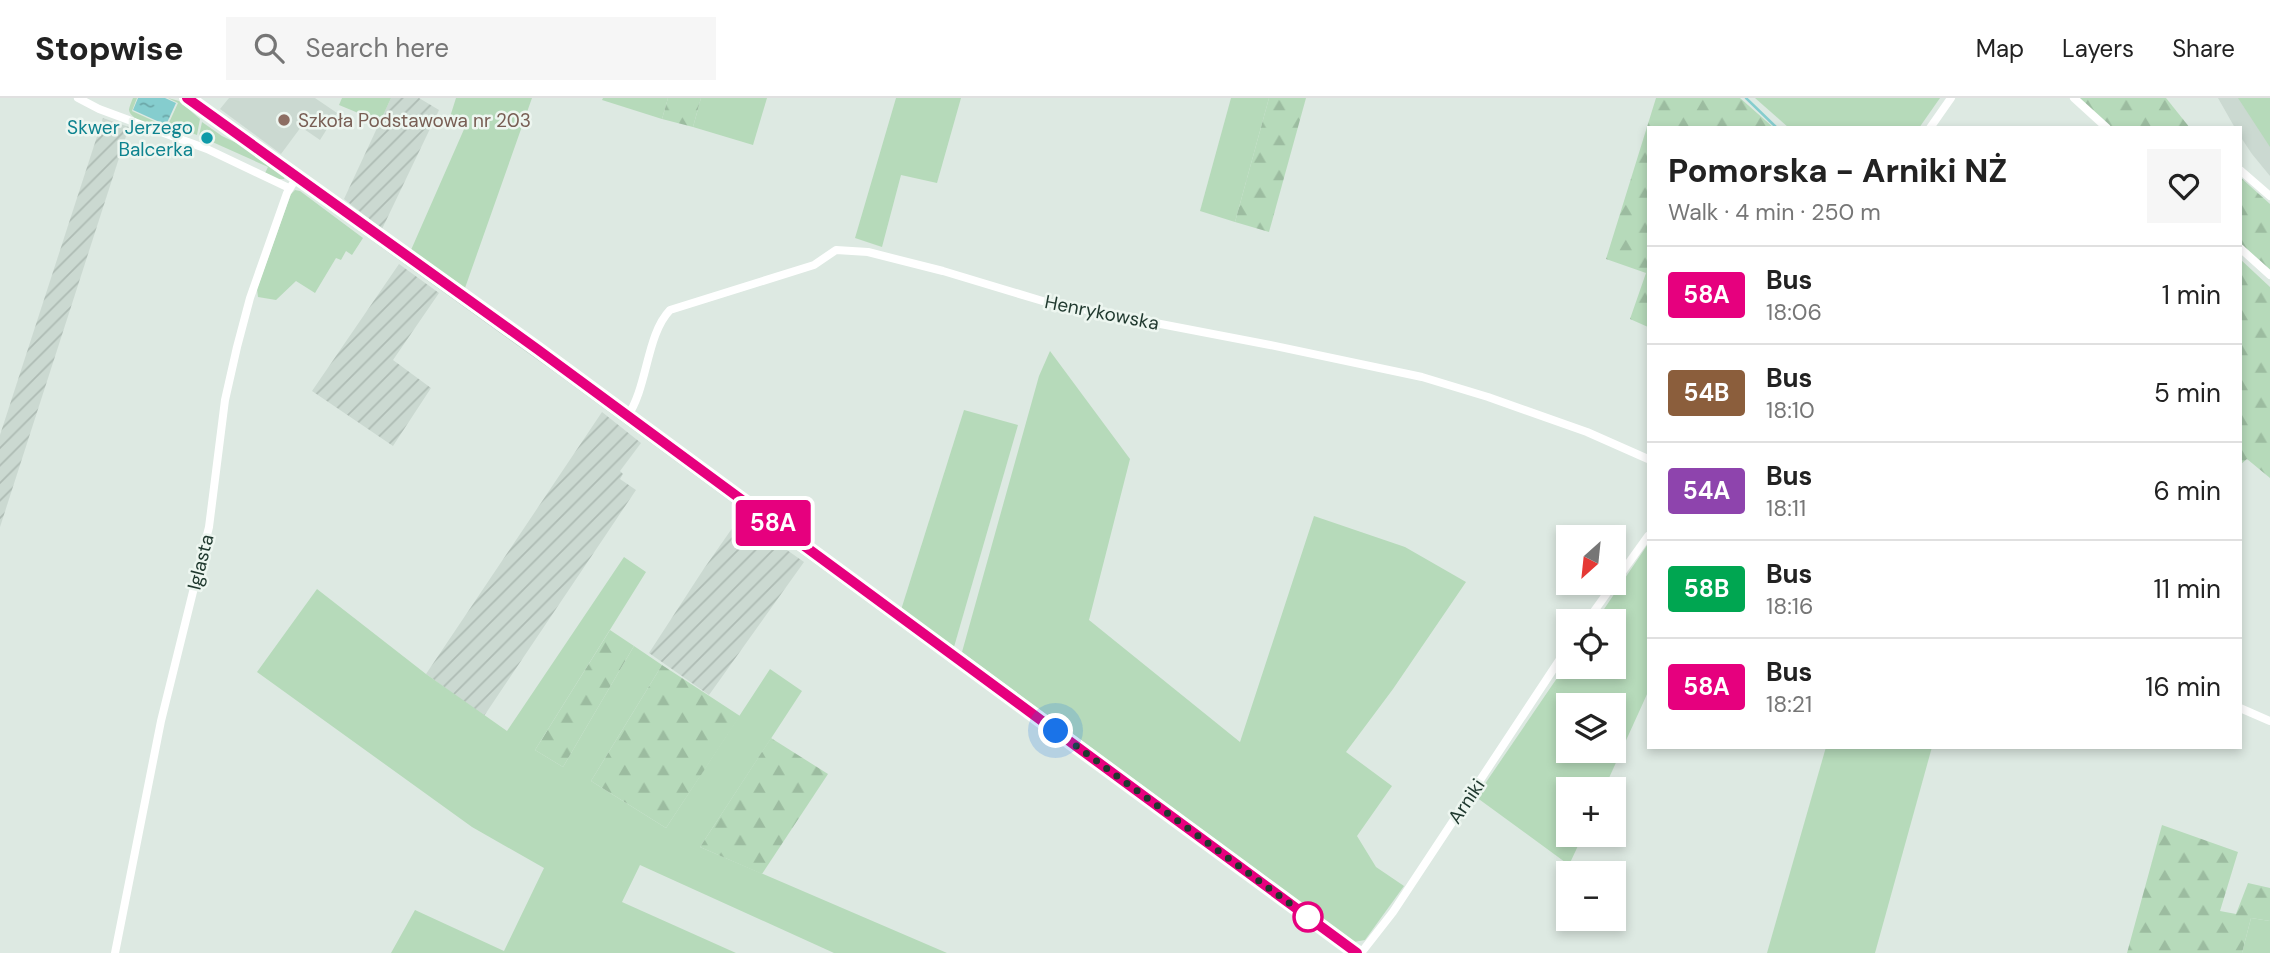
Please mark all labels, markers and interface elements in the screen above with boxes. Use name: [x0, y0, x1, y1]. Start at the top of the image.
search box: [226, 17, 716, 80]
text: Stopwise: [35, 27, 184, 70]
icon: search: [250, 29, 288, 67]
text: Search here: [306, 31, 449, 65]
text: Map: [1976, 33, 2024, 64]
text: Layers: [2062, 33, 2134, 64]
text: Share: [2172, 33, 2235, 64]
place label: Szkoła Podstawowa nr 203: [298, 108, 531, 133]
marker: Szkoła Podstawowa nr 203: [276, 112, 292, 128]
place label: Skwer Jerzego Balcerka: [67, 115, 193, 162]
marker: Skwer Jerzego Balcerka: [199, 130, 215, 146]
text: Pomorska - Arniki NŻ: [1668, 149, 2007, 192]
button: heart: [2147, 149, 2221, 223]
text: Walk · 4 min · 250 m: [1668, 197, 1881, 227]
text: Bus: [1766, 263, 1812, 297]
text: 1 min: [2162, 278, 2221, 312]
text: 58A: [1683, 279, 1730, 310]
street label: Henrykowska: [1043, 289, 1161, 336]
text: 18:06: [1766, 297, 1822, 327]
text: Bus: [1766, 361, 1812, 395]
text: 5 min: [2154, 376, 2221, 410]
text: 54B: [1684, 377, 1729, 408]
text: 18:10: [1766, 395, 1815, 425]
text: Bus: [1766, 459, 1812, 493]
text: 6 min: [2153, 474, 2221, 508]
text: 54A: [1683, 475, 1730, 506]
text: 18:11: [1766, 493, 1806, 523]
line badge: 58A: [733, 500, 813, 546]
text: 58A: [750, 507, 796, 538]
north arrow: [1556, 525, 1626, 595]
map controls: [1556, 525, 1626, 931]
street label: Iglasta: [182, 532, 219, 593]
text: Bus: [1766, 557, 1812, 591]
text: 11 min: [2154, 572, 2221, 606]
text: 58B: [1684, 573, 1729, 604]
text: 18:16: [1766, 591, 1813, 621]
button: locate: [1556, 609, 1626, 679]
text: Bus: [1766, 655, 1812, 689]
text: 16 min: [2145, 670, 2221, 704]
text: 58A: [1683, 671, 1730, 702]
text: 18:21: [1766, 689, 1812, 719]
button: layers: [1556, 693, 1626, 763]
your location: [1038, 713, 1073, 748]
street label: Arniki: [1442, 774, 1491, 829]
button: +: [1556, 777, 1626, 847]
button: −: [1556, 861, 1626, 931]
unlabelled marker: [1293, 902, 1323, 932]

